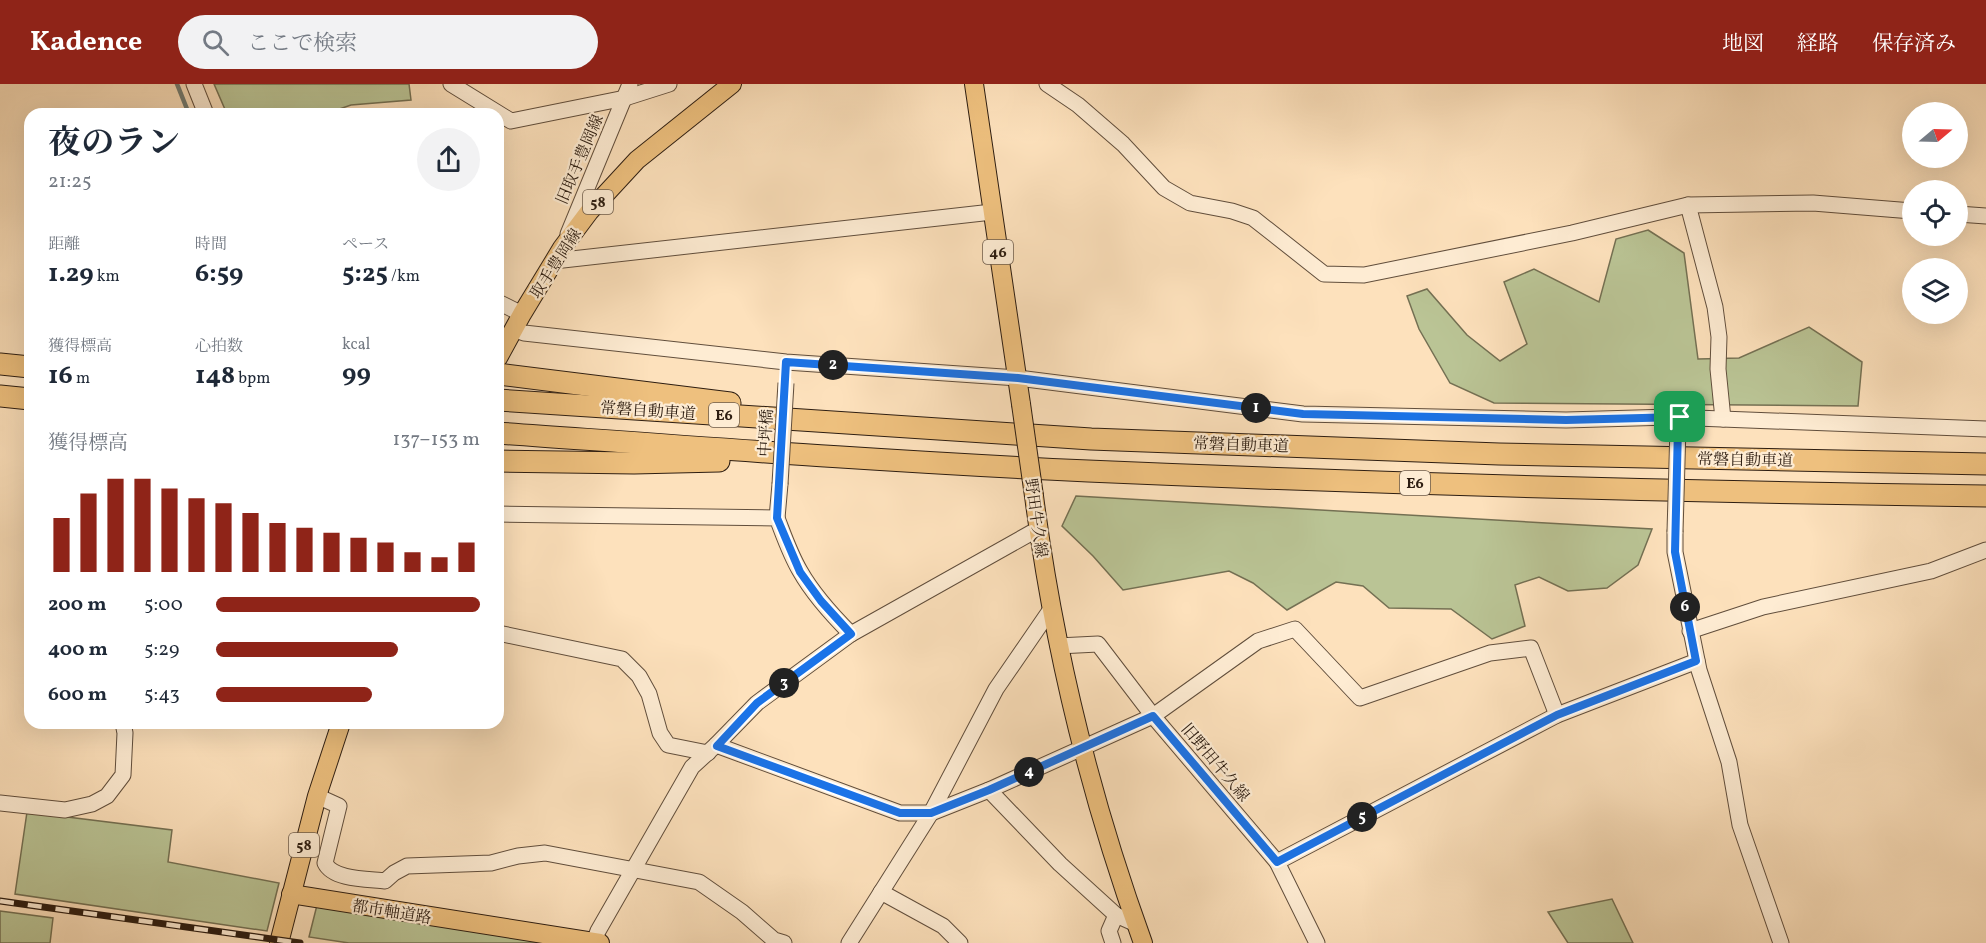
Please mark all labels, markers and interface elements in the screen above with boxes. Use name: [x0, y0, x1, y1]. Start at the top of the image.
search box: [178, 15, 598, 69]
text: Kadence: [30, 23, 142, 62]
icon: search: [199, 26, 232, 59]
text: ここで検索: [247, 29, 357, 60]
text: 地図: [1722, 30, 1764, 59]
text: 経路: [1797, 30, 1839, 59]
text: 保存済み: [1872, 30, 1956, 59]
north arrow: [1902, 102, 1968, 168]
map controls: [1902, 102, 1968, 324]
street label: 旧取手豊岡線: [552, 111, 610, 208]
text: 夜のラン: [48, 122, 180, 168]
button: share: [417, 128, 480, 191]
text: 21:25: [48, 168, 92, 196]
button: locate: [1902, 180, 1968, 246]
road number: 58: [583, 190, 613, 214]
street label: 取手豊岡線: [526, 225, 588, 304]
text: 距離: [48, 234, 80, 256]
text: 時間: [195, 234, 227, 256]
text: ペース: [342, 234, 389, 256]
road number: 46: [983, 240, 1013, 264]
text: 1.29: [48, 256, 94, 292]
text: 6:59: [195, 256, 243, 292]
text: 5:25: [342, 256, 388, 292]
button: layers: [1902, 258, 1968, 324]
text: km: [94, 266, 120, 288]
text: /km: [388, 266, 420, 288]
text: kcal: [342, 334, 370, 356]
text: 獲得標高: [48, 336, 112, 358]
text: 心拍数: [195, 336, 243, 358]
pin: 2: [818, 350, 848, 380]
text: 2: [829, 354, 837, 376]
text: 99: [342, 356, 371, 392]
text: 16: [48, 358, 73, 394]
text: 148: [195, 358, 235, 394]
text: m: [73, 368, 90, 390]
text: bpm: [235, 368, 270, 390]
pin: [1654, 391, 1705, 442]
pin: 1: [1241, 393, 1271, 423]
text: 1: [1253, 397, 1259, 419]
street label: 常磐自動車道: [599, 398, 697, 426]
icon: arrive: [1663, 400, 1696, 433]
road number: E6: [709, 403, 739, 427]
street label: 中坪橋: [755, 409, 779, 458]
text: 137–153 m: [392, 426, 480, 454]
text: 獲得標高: [48, 430, 128, 458]
street label: 常磐自動車道: [1193, 433, 1289, 459]
street label: 常磐自動車道: [1697, 449, 1793, 473]
road number: E6: [1400, 471, 1430, 495]
street label: 野田牛久線: [1019, 477, 1051, 559]
text: 200 m: [48, 591, 106, 619]
text: 5:00: [144, 591, 183, 619]
pin: 6: [1670, 592, 1700, 622]
text: 6: [1681, 596, 1689, 618]
text: 400 m: [48, 636, 108, 664]
text: 5:29: [144, 636, 179, 664]
pin: 3: [769, 668, 799, 698]
text: 3: [780, 672, 788, 694]
text: 600 m: [48, 681, 107, 709]
text: 5:43: [144, 681, 180, 709]
street label: 旧野田牛久線: [1175, 719, 1254, 807]
pin: 4: [1014, 757, 1044, 787]
text: 4: [1024, 761, 1034, 783]
pin: 5: [1347, 802, 1377, 832]
text: 5: [1358, 806, 1366, 828]
road number: 58: [289, 833, 319, 857]
street label: 都市軸道路: [350, 896, 433, 930]

